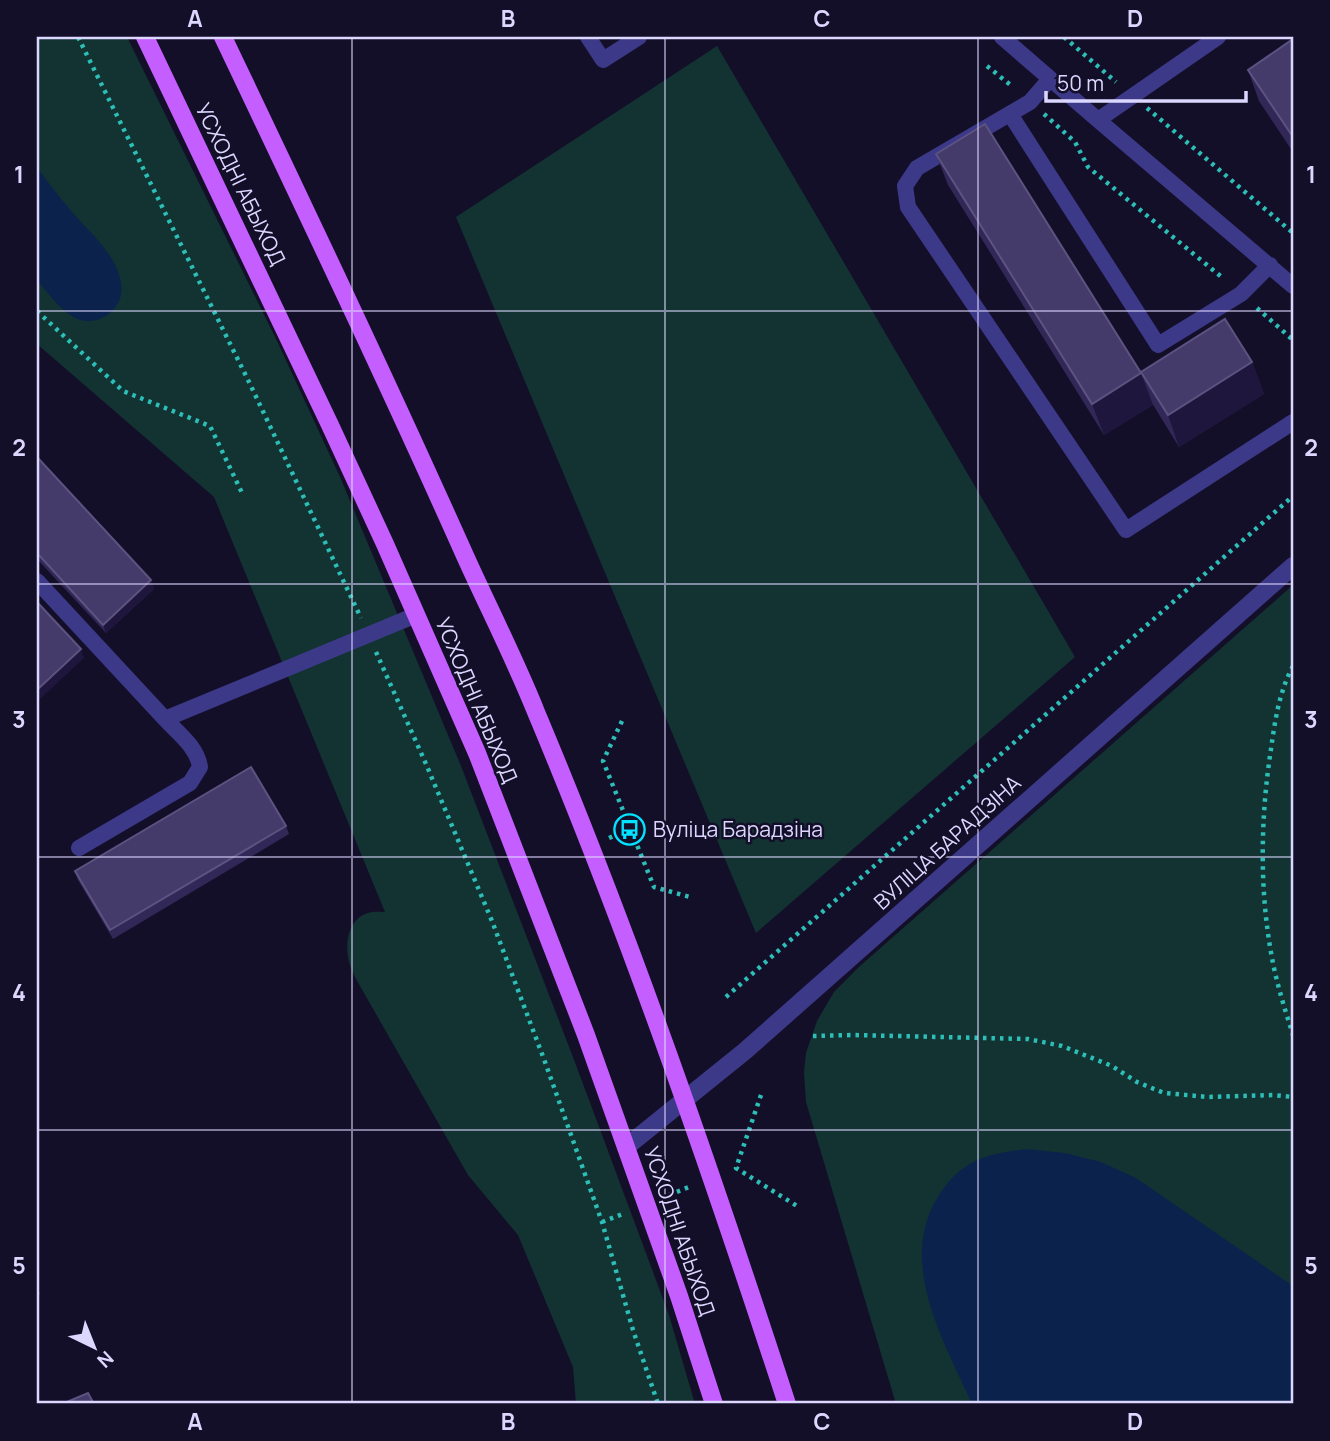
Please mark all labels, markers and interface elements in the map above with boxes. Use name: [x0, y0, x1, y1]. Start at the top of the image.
text: A: [187, 2, 203, 34]
text: B: [501, 2, 515, 34]
text: C: [814, 2, 831, 34]
text: D: [1127, 2, 1143, 34]
scale bar: [1046, 60, 1246, 104]
text: 50 m: [1057, 69, 1104, 97]
street label: УСХОДНІ АБЫХОД: [190, 98, 292, 270]
text: 1: [14, 158, 24, 190]
text: 1: [1306, 158, 1316, 190]
text: 2: [12, 431, 26, 463]
text: 2: [1304, 431, 1318, 463]
street label: УСХОДНІ АБЫХОД: [429, 613, 525, 787]
text: 3: [12, 703, 26, 735]
text: 3: [1304, 703, 1318, 735]
street label: ВУЛІЦА БАРАДЗІНА: [868, 769, 1026, 915]
bus stop icon: Вуліца Барадзіна: [613, 812, 647, 846]
place label: Вуліца Барадзіна: [653, 815, 823, 843]
text: 4: [12, 976, 26, 1008]
text: 4: [1304, 976, 1318, 1008]
street label: УСХОДНІ АБЫХОД: [638, 1143, 722, 1319]
text: 5: [12, 1249, 26, 1281]
text: 5: [1304, 1249, 1318, 1281]
north arrow: [60, 1312, 130, 1382]
text: N: [92, 1345, 119, 1374]
text: A: [187, 1405, 203, 1437]
text: B: [501, 1405, 515, 1437]
text: C: [814, 1405, 831, 1437]
text: D: [1127, 1405, 1143, 1437]

